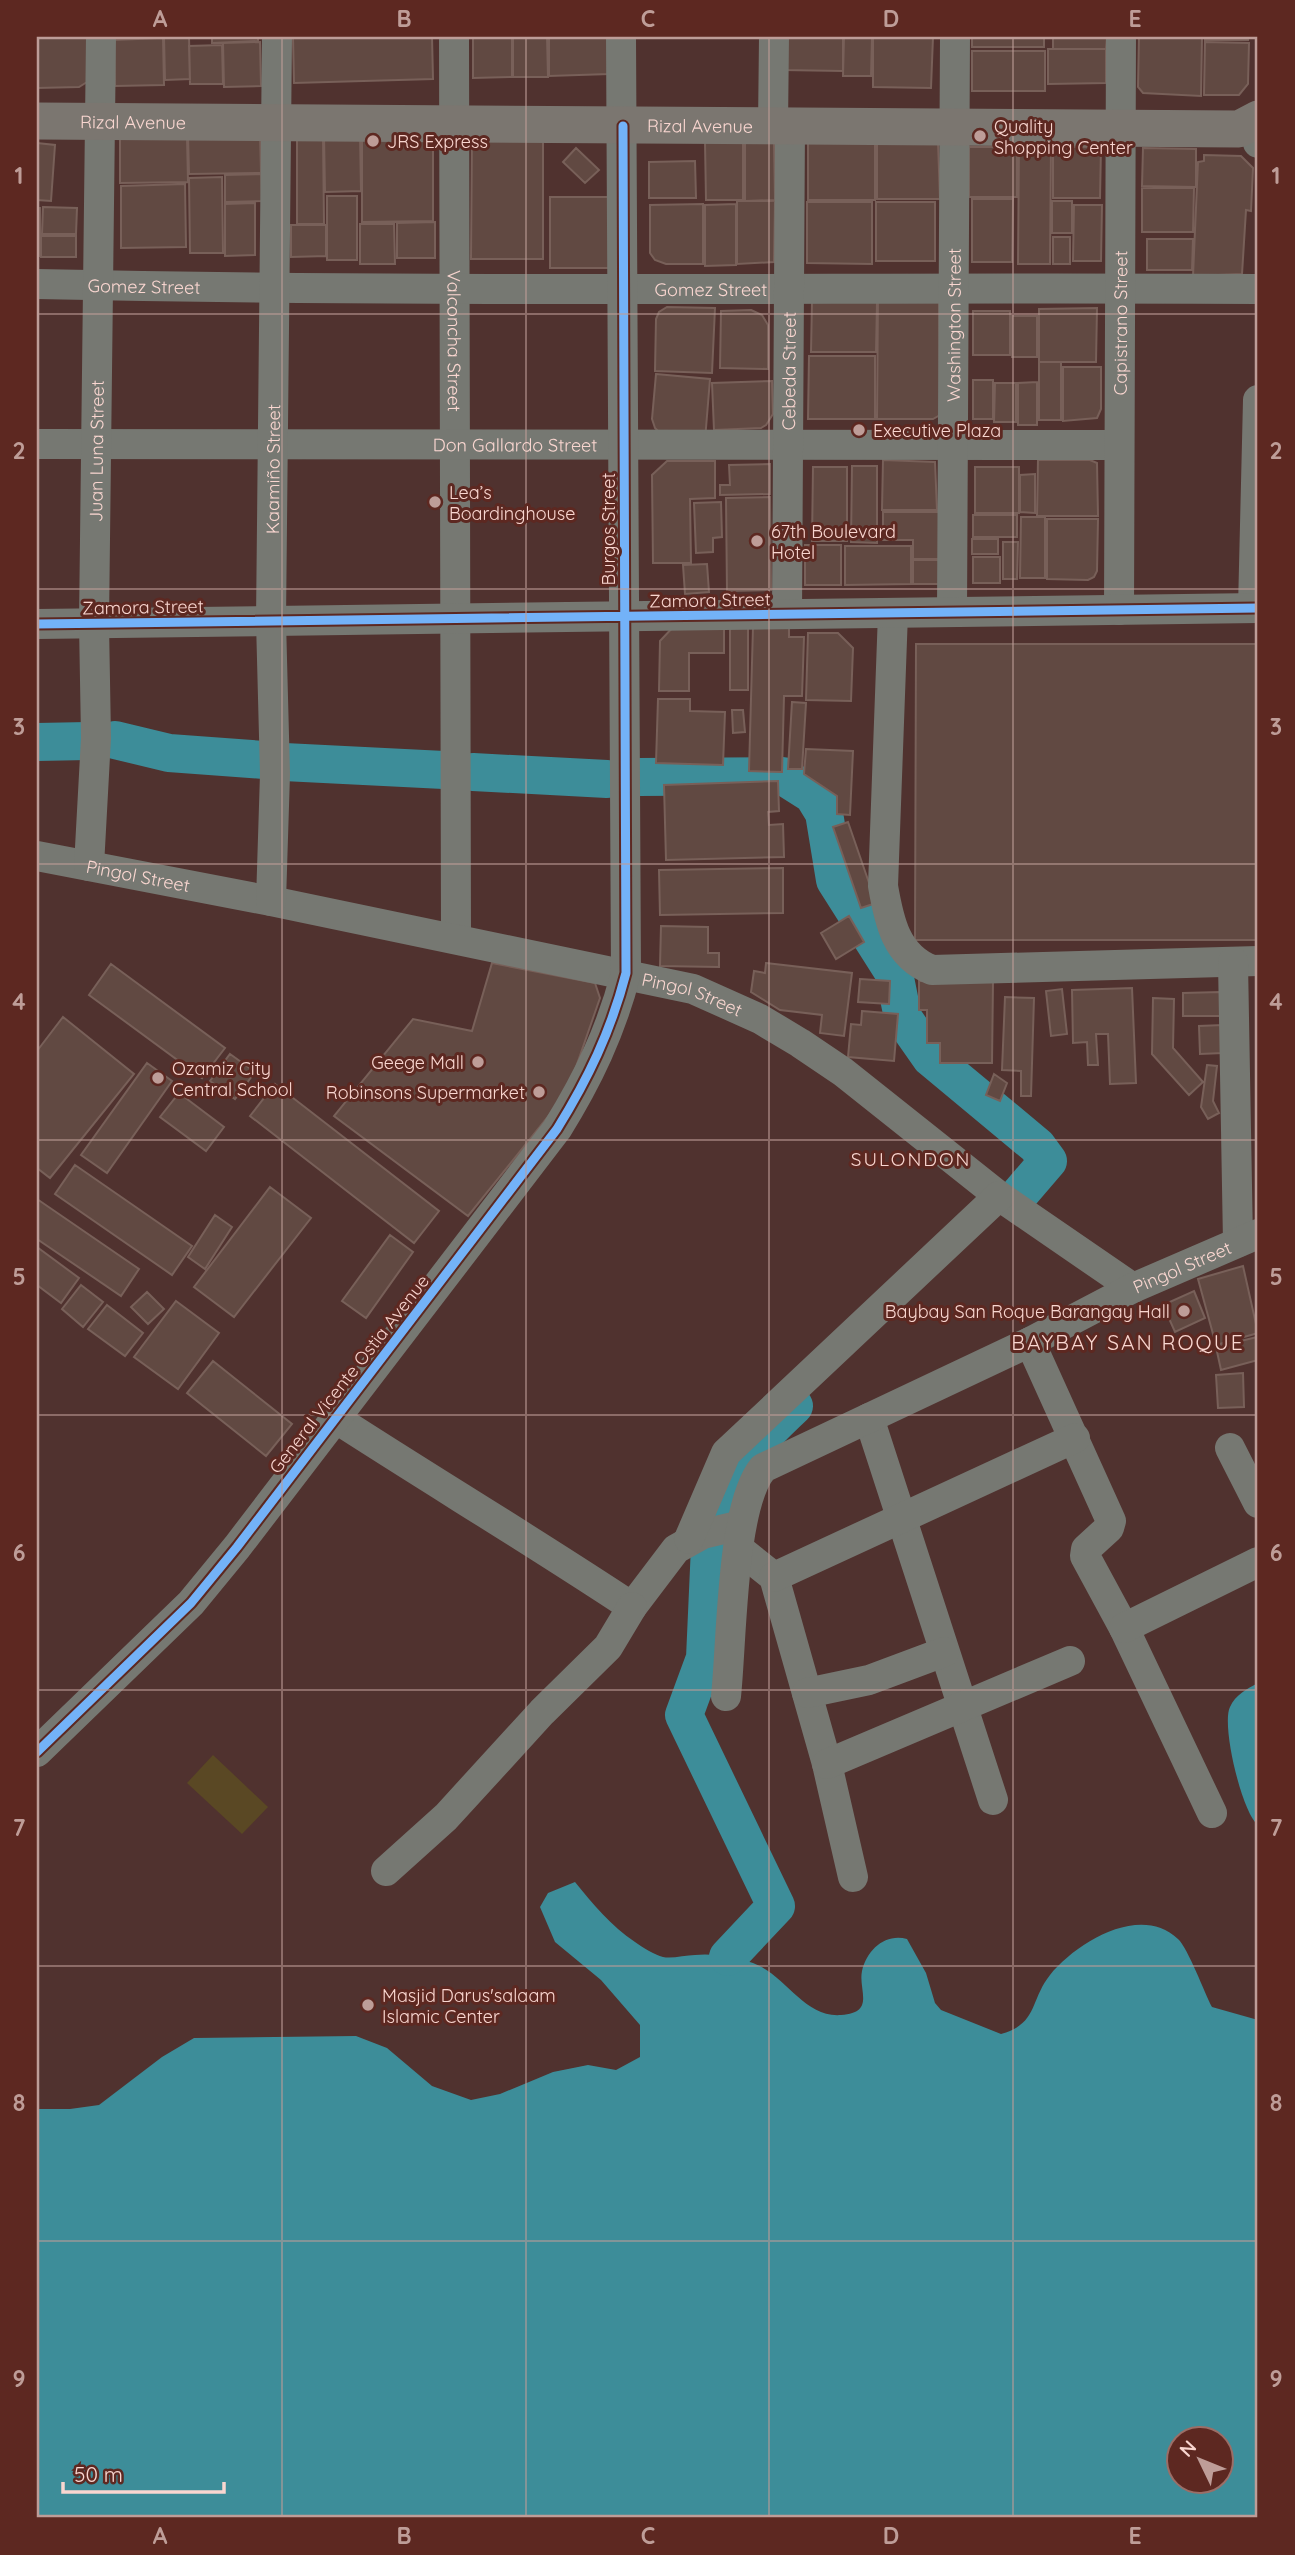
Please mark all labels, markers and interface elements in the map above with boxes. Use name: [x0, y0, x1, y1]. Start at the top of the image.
text: A: [153, 4, 168, 33]
text: B: [396, 4, 412, 33]
text: C: [641, 4, 655, 33]
text: D: [883, 4, 899, 33]
text: E: [1128, 4, 1142, 33]
street label: Rizal Avenue: [80, 110, 186, 133]
street label: Rizal Avenue: [647, 114, 753, 137]
place label: Quality Shopping Center: [994, 115, 1133, 159]
marker: Quality Shopping Center: [972, 128, 988, 144]
place label: JRS Express: [387, 130, 488, 153]
marker: JRS Express: [365, 133, 381, 149]
text: 1: [15, 161, 23, 190]
text: 1: [1272, 161, 1280, 190]
street label: Washington Street: [942, 248, 965, 402]
street label: Capistrano Street: [1108, 250, 1132, 396]
street label: Valconcha Street: [443, 270, 466, 412]
street label: Gomez Street: [87, 274, 201, 298]
street label: Gomez Street: [655, 277, 767, 301]
street label: Cebeda Street: [777, 311, 800, 431]
street label: Juan Luna Street: [84, 380, 108, 522]
street label: Kaamiño Street: [260, 404, 285, 534]
place label: Executive Plaza: [873, 419, 1001, 442]
marker: Executive Plaza: [851, 422, 867, 438]
street label: Don Gallardo Street: [433, 433, 597, 456]
text: 2: [12, 436, 26, 465]
text: 2: [1269, 436, 1283, 465]
street label: Burgos Street: [597, 473, 620, 585]
place label: Lea’s Boardinghouse: [449, 481, 575, 525]
marker: Lea’s Boardinghouse: [427, 494, 443, 510]
place label: 67th Boulevard Hotel: [771, 520, 896, 564]
marker: 67th Boulevard Hotel: [749, 533, 765, 549]
street label: Zamora Street: [649, 587, 771, 613]
street label: Zamora Street: [82, 594, 204, 620]
text: 3: [13, 712, 25, 741]
text: 3: [1270, 712, 1282, 741]
street label: Pingol Street: [84, 854, 192, 897]
street label: Pingol Street: [640, 967, 746, 1021]
text: 4: [12, 987, 26, 1016]
text: 4: [1269, 987, 1283, 1016]
place label: Geege Mall: [371, 1051, 464, 1074]
marker: Geege Mall: [470, 1054, 486, 1070]
place label: Ozamiz City Central School: [172, 1057, 293, 1101]
marker: Ozamiz City Central School: [150, 1070, 166, 1086]
place label: Robinsons Supermarket: [326, 1081, 525, 1104]
marker: Robinsons Supermarket: [531, 1084, 547, 1100]
district label: SULONDON: [851, 1147, 971, 1171]
street label: Pingol Street: [1129, 1235, 1235, 1298]
text: 5: [12, 1262, 26, 1291]
text: 5: [1269, 1262, 1283, 1291]
street label: General Vicente Ostia Avenue: [264, 1270, 434, 1478]
place label: Baybay San Roque Barangay Hall: [885, 1300, 1170, 1323]
marker: Baybay San Roque Barangay Hall: [1176, 1303, 1192, 1319]
district label: BAYBAY SAN ROQUE: [1011, 1329, 1245, 1355]
text: 6: [13, 1538, 25, 1567]
text: 6: [1270, 1538, 1282, 1567]
text: 7: [13, 1813, 26, 1842]
text: 7: [1270, 1813, 1283, 1842]
place label: Masjid Darus'salaam Islamic Center: [382, 1984, 556, 2028]
marker: Masjid Darus'salaam Islamic Center: [360, 1997, 376, 2013]
text: 8: [13, 2088, 25, 2117]
text: 8: [1270, 2088, 1282, 2117]
text: 9: [12, 2364, 26, 2393]
text: 9: [1269, 2364, 1283, 2393]
north arrow: [1166, 2426, 1236, 2496]
text: N: [1174, 2435, 1201, 2462]
scale bar: [63, 2450, 224, 2494]
text: 50 m: [74, 2461, 123, 2487]
text: A: [153, 2521, 168, 2550]
text: B: [396, 2521, 412, 2550]
text: C: [641, 2521, 655, 2550]
text: D: [883, 2521, 899, 2550]
text: E: [1128, 2521, 1142, 2550]

